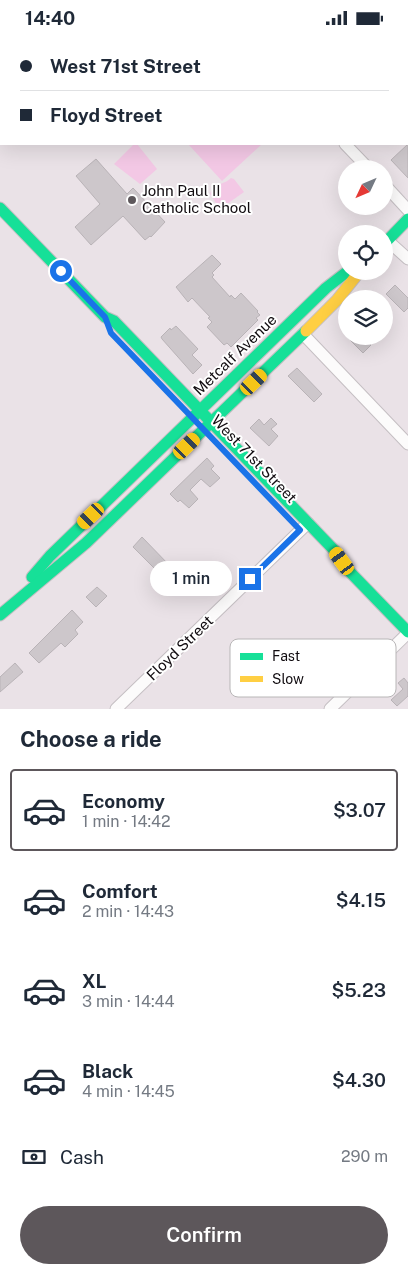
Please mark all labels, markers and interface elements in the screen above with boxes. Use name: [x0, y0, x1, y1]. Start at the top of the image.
text: 14:40: [25, 7, 75, 29]
text: West 71st Street: [50, 55, 201, 77]
text: Floyd Street: [50, 104, 162, 126]
north arrow: [338, 160, 392, 215]
map controls: [338, 160, 393, 345]
place label: John Paul II Catholic School: [142, 182, 251, 216]
marker: John Paul II Catholic School: [126, 194, 138, 206]
button: locate: [338, 225, 393, 280]
route start: [50, 260, 72, 282]
button: layers: [338, 290, 393, 345]
street label: Metcalf Avenue: [190, 311, 280, 398]
car: [237, 366, 270, 398]
street label: West 71st Street: [208, 411, 301, 506]
car: [170, 430, 203, 462]
car: [74, 500, 107, 532]
car: [327, 544, 356, 578]
callout: 1 min: [150, 561, 232, 597]
route end: [239, 568, 261, 590]
text: 1 min: [172, 569, 210, 588]
street label: Floyd Street: [143, 612, 217, 684]
legend: [230, 639, 396, 697]
text: Fast: [272, 648, 300, 664]
text: Slow: [272, 671, 304, 687]
text: Choose a ride: [20, 726, 162, 752]
icon: car: [22, 788, 67, 833]
text: Economy: [82, 790, 165, 812]
text: $3.07: [333, 799, 386, 821]
text: 1 min · 14:42: [82, 812, 171, 831]
icon: car: [22, 878, 67, 923]
text: Comfort: [82, 880, 158, 902]
text: $4.15: [336, 889, 386, 911]
text: 2 min · 14:43: [82, 902, 174, 921]
icon: car: [22, 968, 67, 1013]
text: XL: [82, 970, 107, 992]
text: $5.23: [332, 979, 386, 1001]
text: 3 min · 14:44: [82, 992, 175, 1011]
icon: car: [22, 1058, 67, 1103]
text: Black: [82, 1060, 133, 1082]
text: $4.30: [332, 1069, 386, 1091]
text: 4 min · 14:45: [82, 1082, 175, 1101]
icon: cash: [20, 1143, 48, 1171]
text: Cash: [60, 1146, 104, 1168]
text: 290 m: [341, 1147, 388, 1166]
button: Confirm: [20, 1206, 388, 1264]

